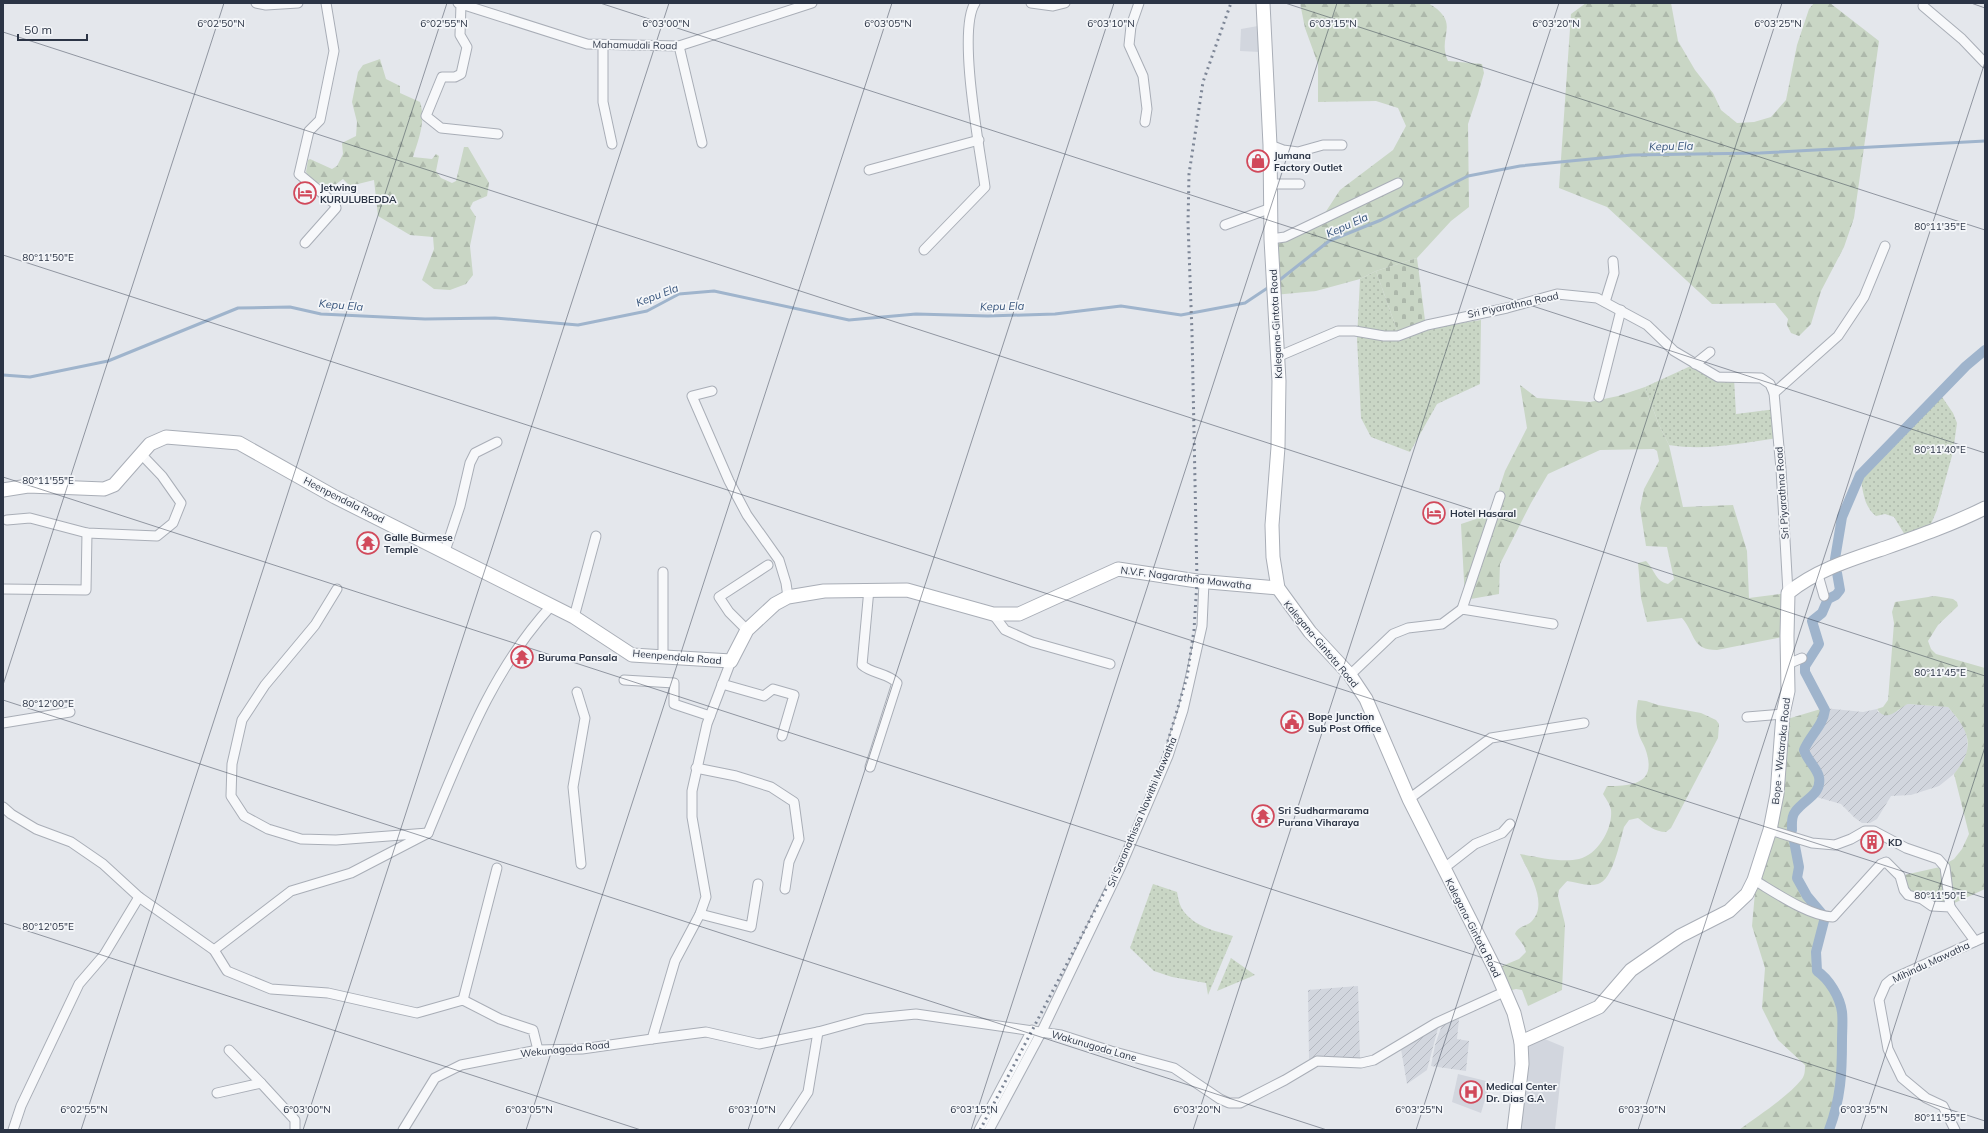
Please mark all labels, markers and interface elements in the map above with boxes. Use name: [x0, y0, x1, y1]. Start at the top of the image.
scale bar: [18, 16, 87, 42]
text: 6°02'50"N: [197, 17, 245, 30]
text: 6°02'55"N: [420, 17, 468, 30]
text: 6°03'00"N: [642, 17, 690, 30]
text: 6°03'05"N: [864, 17, 912, 30]
text: 6°03'10"N: [1087, 17, 1135, 30]
text: 6°03'15"N: [1309, 17, 1357, 30]
text: 6°03'20"N: [1532, 17, 1580, 30]
text: 6°03'25"N: [1754, 17, 1802, 30]
text: 50 m: [24, 22, 52, 37]
street label: Mahamudali Road: [592, 38, 678, 52]
water label: Kepu Ela: [1649, 139, 1694, 153]
shop icon: Jumana Factory Outlet: [1245, 148, 1271, 174]
place label: Jumana Factory Outlet: [1274, 149, 1343, 174]
hotel icon: Jetwing KURULUBEDDA: [292, 180, 318, 206]
place label: Jetwing KURULUBEDDA: [320, 181, 397, 206]
water label: Kepu Ela: [1324, 209, 1370, 240]
text: 80°11'35"E: [1914, 220, 1966, 233]
text: 80°11'50"E: [22, 251, 74, 264]
street label: Kalegana-Gintota Road: [1267, 269, 1285, 379]
water label: Kepu Ela: [634, 280, 681, 309]
street label: Sri Piyarathna Road: [1466, 289, 1560, 321]
water label: Kepu Ela: [318, 296, 364, 314]
water label: Kepu Ela: [980, 299, 1025, 313]
text: 80°11'40"E: [1914, 443, 1966, 456]
street label: Sri Piyarathna Road: [1772, 446, 1792, 540]
text: 80°11'55"E: [22, 474, 74, 487]
street label: Heenpendala Road: [301, 474, 387, 526]
hotel icon: Hotel Hasaral: [1421, 500, 1447, 526]
place label: Hotel Hasaral: [1450, 507, 1516, 520]
temple icon: Galle Burmese Temple: [355, 530, 381, 556]
place label: Galle Burmese Temple: [384, 531, 453, 556]
street label: N.V.F. Nagarathna Mawatha: [1120, 564, 1252, 592]
street label: Kalegana-Gintota Road: [1281, 598, 1361, 690]
temple icon: Buruma Pansala: [509, 644, 535, 670]
street label: Heenpendala Road: [632, 647, 722, 667]
place label: Buruma Pansala: [538, 651, 617, 664]
text: 80°11'45"E: [1914, 666, 1966, 679]
text: 80°12'00"E: [22, 697, 74, 710]
street label: Bope - Wataraka Road: [1769, 697, 1793, 805]
public building icon: Bope Junction Sub Post Office: [1279, 709, 1305, 735]
place label: Bope Junction Sub Post Office: [1308, 710, 1382, 735]
street label: Sri Saranathissa Nawithi Mawatha: [1104, 735, 1180, 889]
temple icon: Sri Sudharmarama Purana Viharaya: [1250, 803, 1276, 829]
place label: Sri Sudharmarama Purana Viharaya: [1278, 804, 1369, 829]
building icon: KD: [1859, 829, 1885, 855]
place label: KD: [1888, 836, 1903, 849]
street label: Kalegana-Gintota Road: [1442, 876, 1504, 980]
text: 80°11'50"E: [1914, 889, 1966, 902]
text: 80°12'05"E: [22, 920, 74, 933]
street label: Mihindu Mawatha: [1890, 938, 1972, 986]
street label: Wakunugoda Lane: [1050, 1028, 1138, 1064]
street label: Wekunagoda Road: [520, 1038, 610, 1060]
hospital icon: Medical Center Dr. Dias G.A: [1458, 1079, 1484, 1105]
place label: Medical Center Dr. Dias G.A: [1486, 1080, 1557, 1105]
text: 6°02'55"N: [60, 1103, 108, 1116]
text: 6°03'00"N: [283, 1103, 331, 1116]
text: 6°03'05"N: [505, 1103, 553, 1116]
text: 6°03'10"N: [728, 1103, 776, 1116]
text: 6°03'15"N: [950, 1103, 998, 1116]
text: 6°03'20"N: [1173, 1103, 1221, 1116]
text: 6°03'25"N: [1395, 1103, 1443, 1116]
text: 6°03'30"N: [1618, 1103, 1666, 1116]
text: 6°03'35"N: [1840, 1103, 1888, 1116]
text: 80°11'55"E: [1914, 1111, 1966, 1124]

